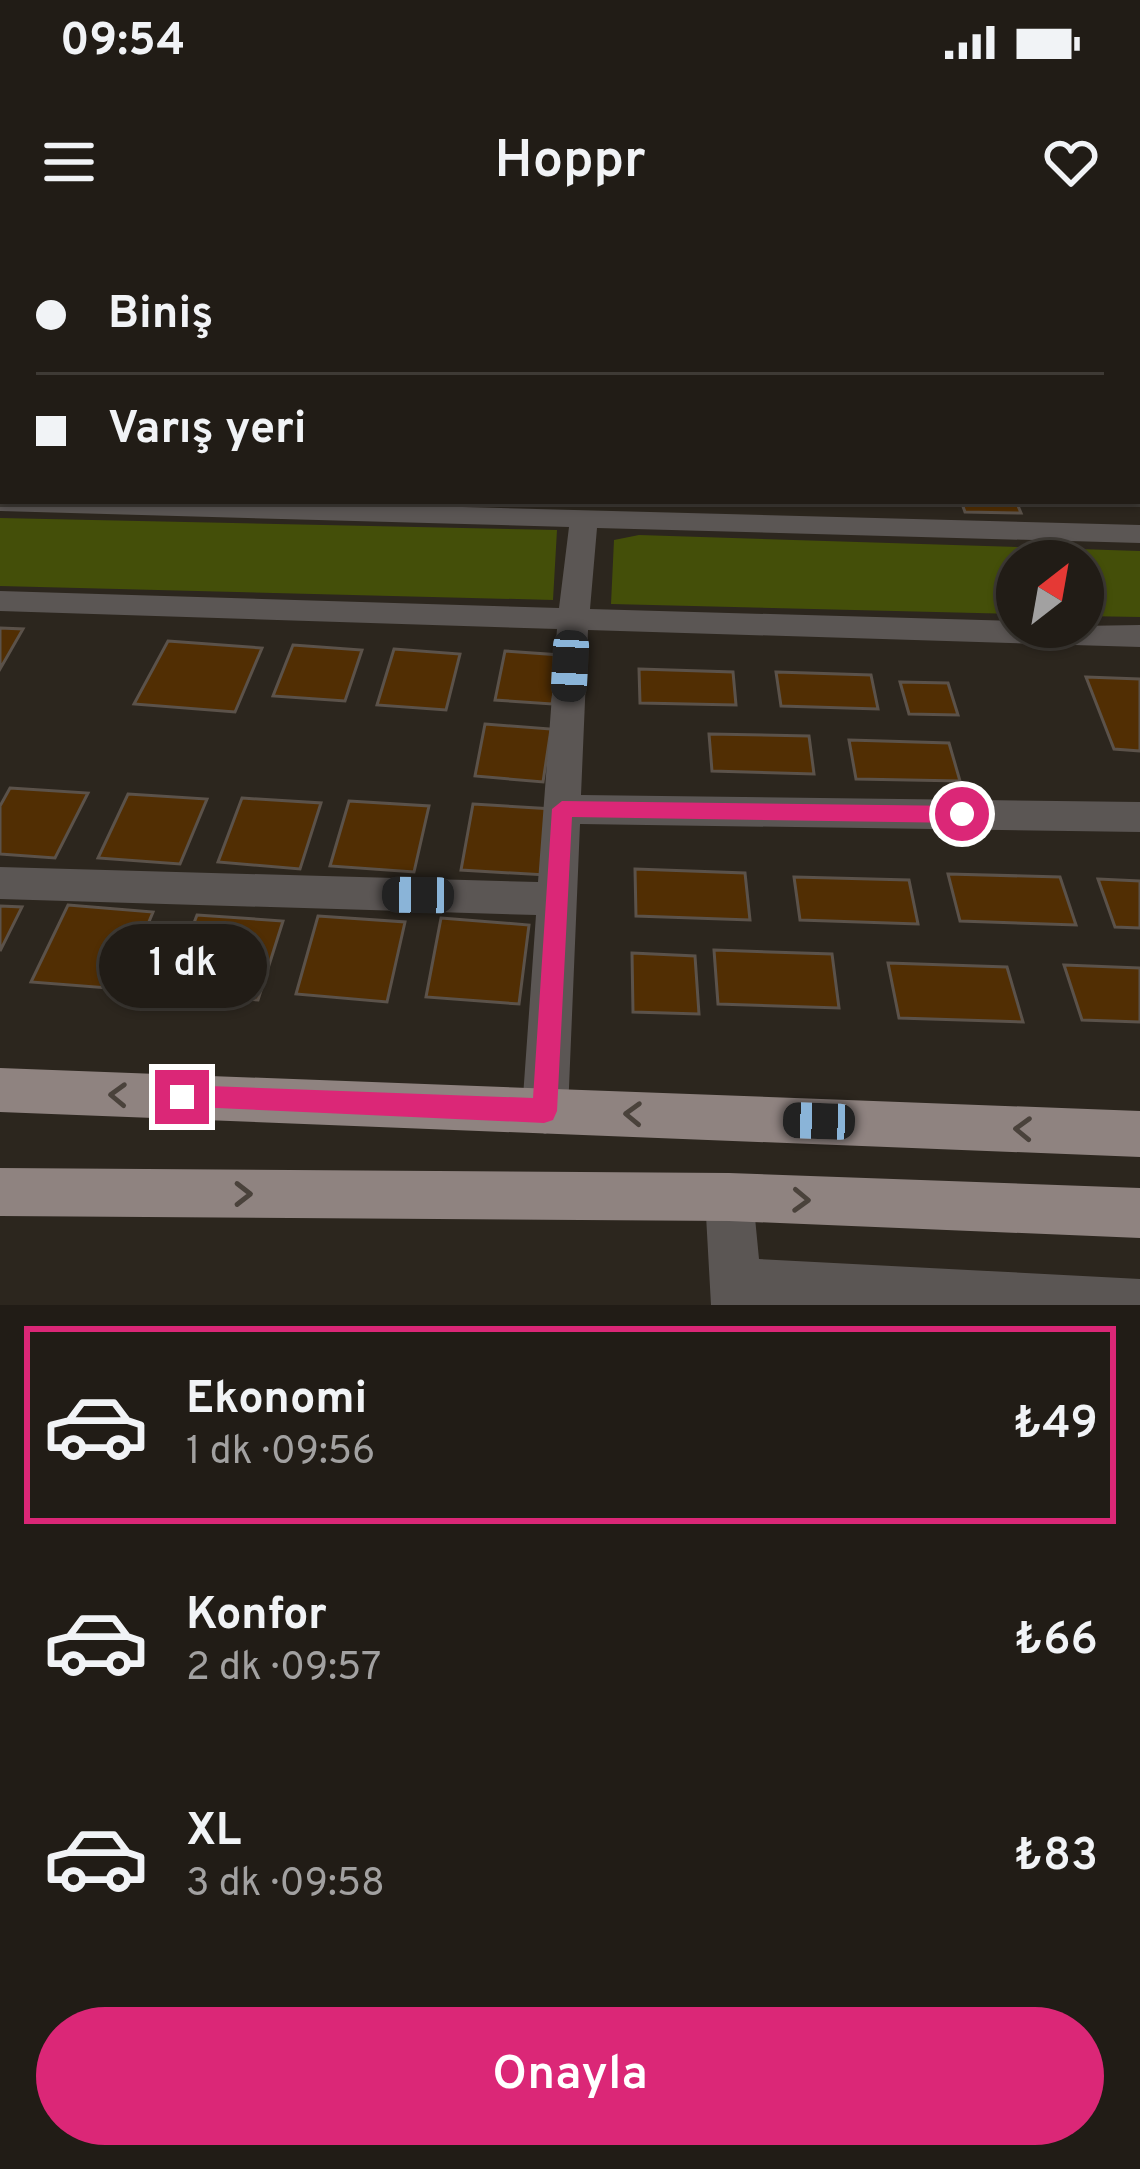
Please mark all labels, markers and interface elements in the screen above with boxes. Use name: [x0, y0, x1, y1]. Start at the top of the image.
text: 09:54: [60, 14, 185, 71]
text: Hoppr: [494, 128, 646, 197]
icon: menu: [36, 129, 102, 195]
icon: heart: [1038, 129, 1104, 195]
text: Biniş: [108, 287, 213, 344]
text: Varış yeri: [108, 402, 306, 459]
north arrow: [996, 540, 1104, 648]
map controls: [996, 540, 1104, 648]
car: [550, 629, 590, 703]
route start: [935, 787, 989, 841]
car: [382, 876, 454, 914]
callout: 1 dk: [98, 923, 266, 1007]
text: 1 dk: [149, 941, 217, 990]
route end: [155, 1070, 209, 1124]
one-way arrow: [108, 1082, 127, 1108]
one-way arrow: [623, 1101, 642, 1127]
car: [782, 1102, 856, 1140]
one-way arrow: [1013, 1116, 1032, 1142]
one-way arrow: [235, 1181, 253, 1207]
one-way arrow: [792, 1187, 811, 1213]
icon: car: [42, 1371, 150, 1479]
text: Ekonomi: [186, 1372, 367, 1429]
text: ₺49: [1013, 1397, 1098, 1454]
text: 1 dk · 09:56: [186, 1429, 375, 1478]
icon: car: [42, 1587, 150, 1695]
text: Konfor: [186, 1588, 327, 1645]
text: ₺66: [1014, 1613, 1098, 1670]
text: 2 dk · 09:57: [186, 1645, 381, 1694]
icon: car: [42, 1803, 150, 1911]
text: XL: [186, 1804, 241, 1861]
text: ₺83: [1014, 1829, 1098, 1886]
text: 3 dk · 09:58: [186, 1861, 385, 1910]
button: Onayla: [36, 2007, 1104, 2145]

